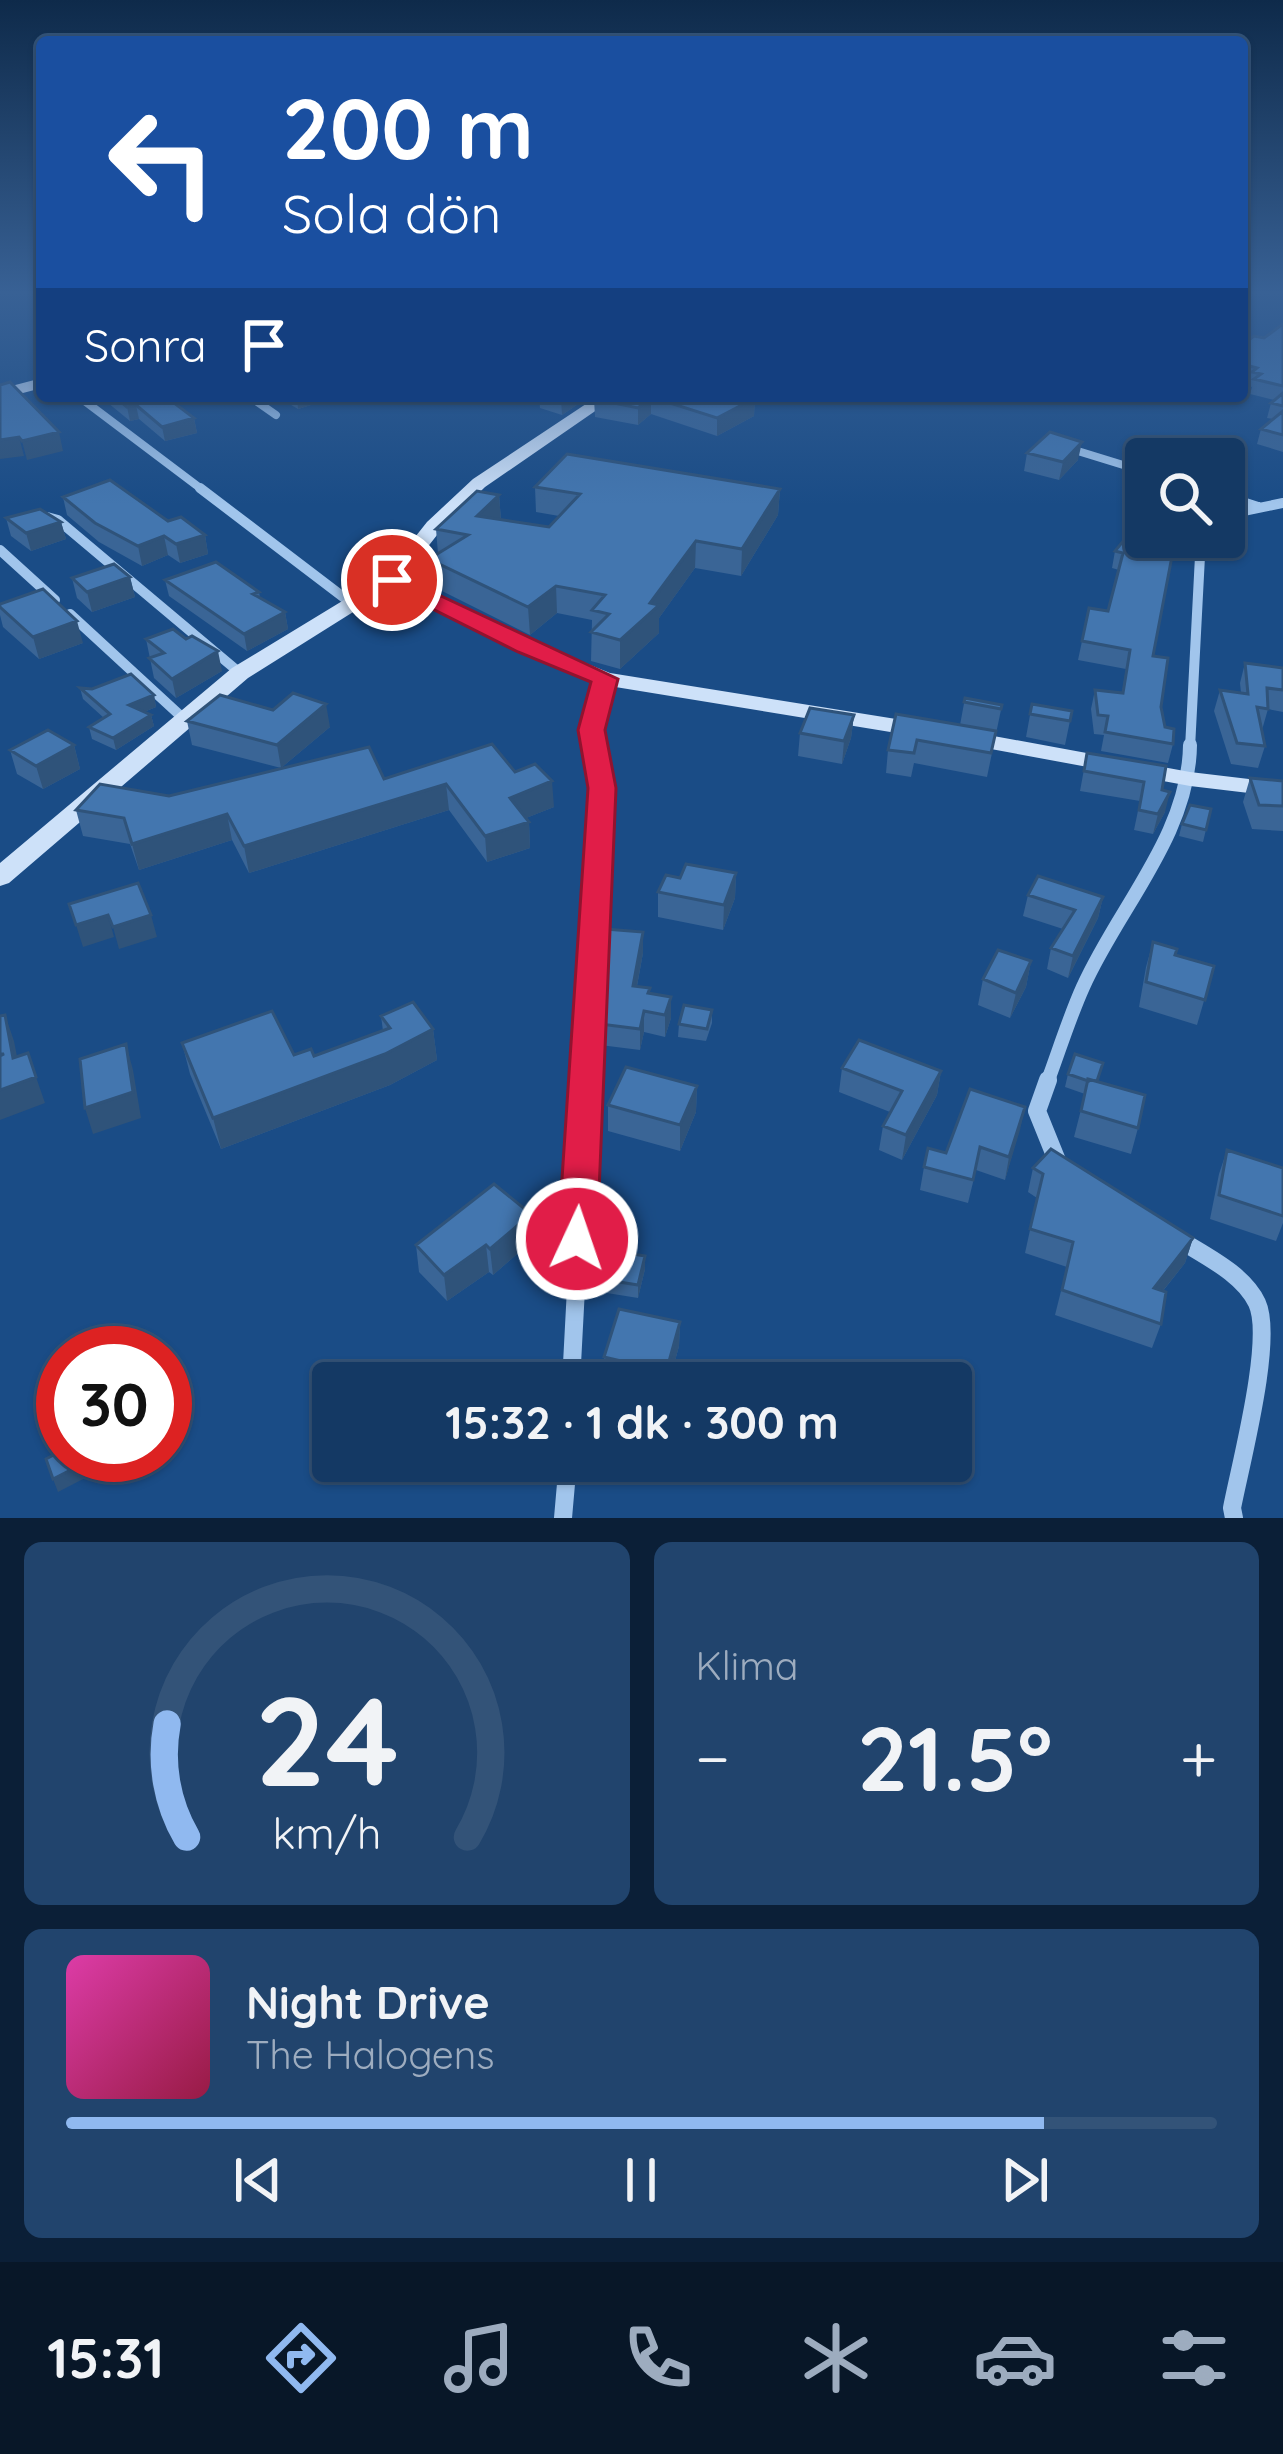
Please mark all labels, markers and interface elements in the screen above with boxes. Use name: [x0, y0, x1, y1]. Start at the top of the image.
text: 200 m: [282, 75, 534, 180]
icon: left: [84, 84, 240, 240]
text: Sola dön: [282, 179, 501, 247]
icon: arrive: [231, 312, 297, 378]
text: Sonra: [84, 317, 207, 373]
map controls: [1125, 438, 1245, 558]
button: search: [1125, 438, 1245, 558]
pin: [341, 529, 443, 631]
icon: arrive: [359, 547, 425, 613]
position arrow: [514, 1176, 640, 1302]
speed limit sign: 30: [36, 1326, 192, 1482]
text: 15:32 · 1 dk · 300 m: [445, 1394, 839, 1450]
text: Klima: [696, 1641, 798, 1690]
text: 24: [255, 1661, 399, 1817]
text: 21.5°: [857, 1701, 1053, 1814]
text: −: [696, 1716, 730, 1799]
text: +: [1180, 1716, 1217, 1799]
text: km/h: [272, 1805, 381, 1859]
text: Night Drive: [246, 1974, 490, 2030]
text: The Halogens: [246, 2030, 495, 2079]
icon: previous: [225, 2147, 291, 2213]
icon: pause: [608, 2147, 674, 2213]
icon: next: [992, 2147, 1058, 2213]
icon: directions: [259, 2316, 343, 2400]
icon: music: [437, 2316, 521, 2400]
icon: phone: [616, 2316, 700, 2400]
icon: climate: [794, 2316, 878, 2400]
icon: car: [973, 2316, 1057, 2400]
icon: filters: [1152, 2316, 1236, 2400]
text: 15:31: [47, 2324, 164, 2392]

